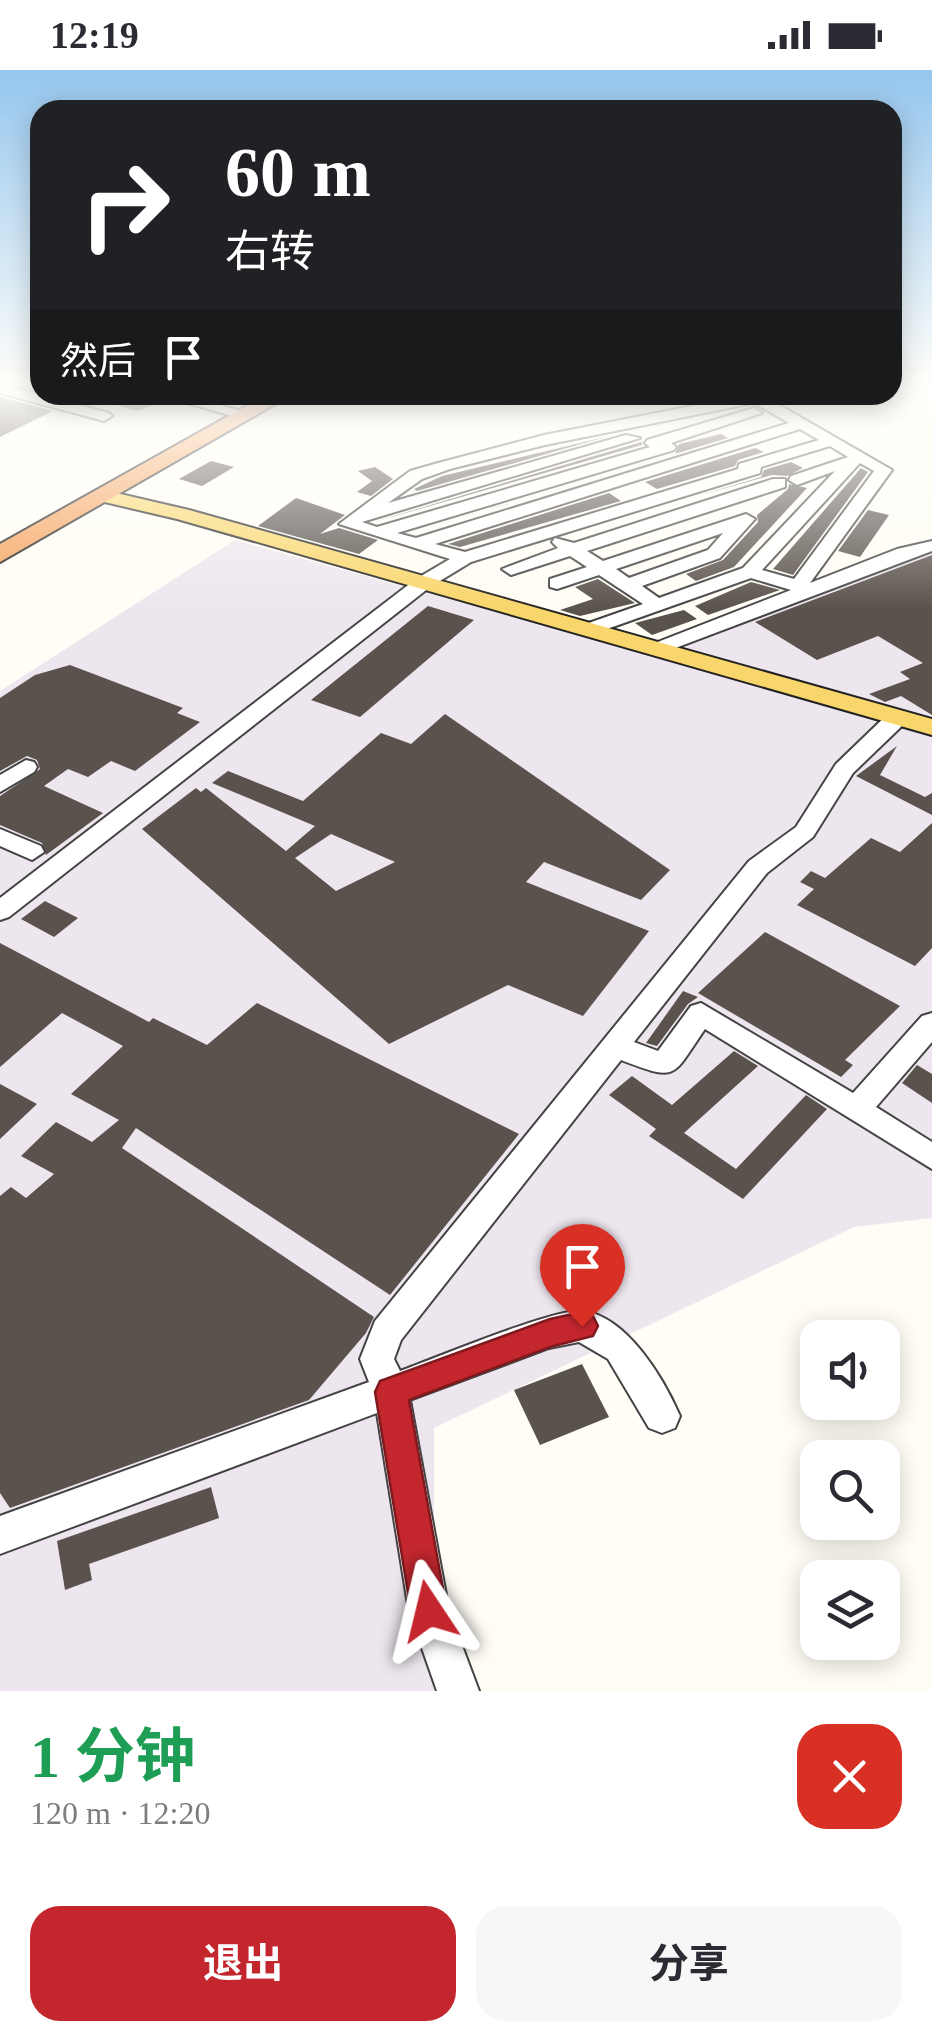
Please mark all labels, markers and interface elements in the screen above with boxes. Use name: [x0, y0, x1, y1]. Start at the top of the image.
text: 12:19: [50, 14, 139, 56]
text: 60 m: [225, 134, 371, 211]
icon: right: [60, 140, 190, 270]
text: 右转: [225, 227, 315, 277]
icon: arrive: [156, 330, 211, 385]
text: 然后: [60, 340, 136, 382]
pin: [540, 1224, 625, 1327]
icon: arrive: [555, 1239, 610, 1294]
map controls: [800, 1320, 900, 1660]
button: sound: [800, 1320, 900, 1420]
button: search: [800, 1440, 900, 1540]
position arrow: [377, 1559, 481, 1663]
button: layers: [800, 1560, 900, 1660]
text: 1 分钟: [30, 1724, 195, 1790]
button: close: [797, 1724, 902, 1829]
text: 120 m · 12:20: [30, 1795, 210, 1831]
button: 退出: [30, 1906, 456, 2021]
button: 分享: [476, 1906, 902, 2021]

